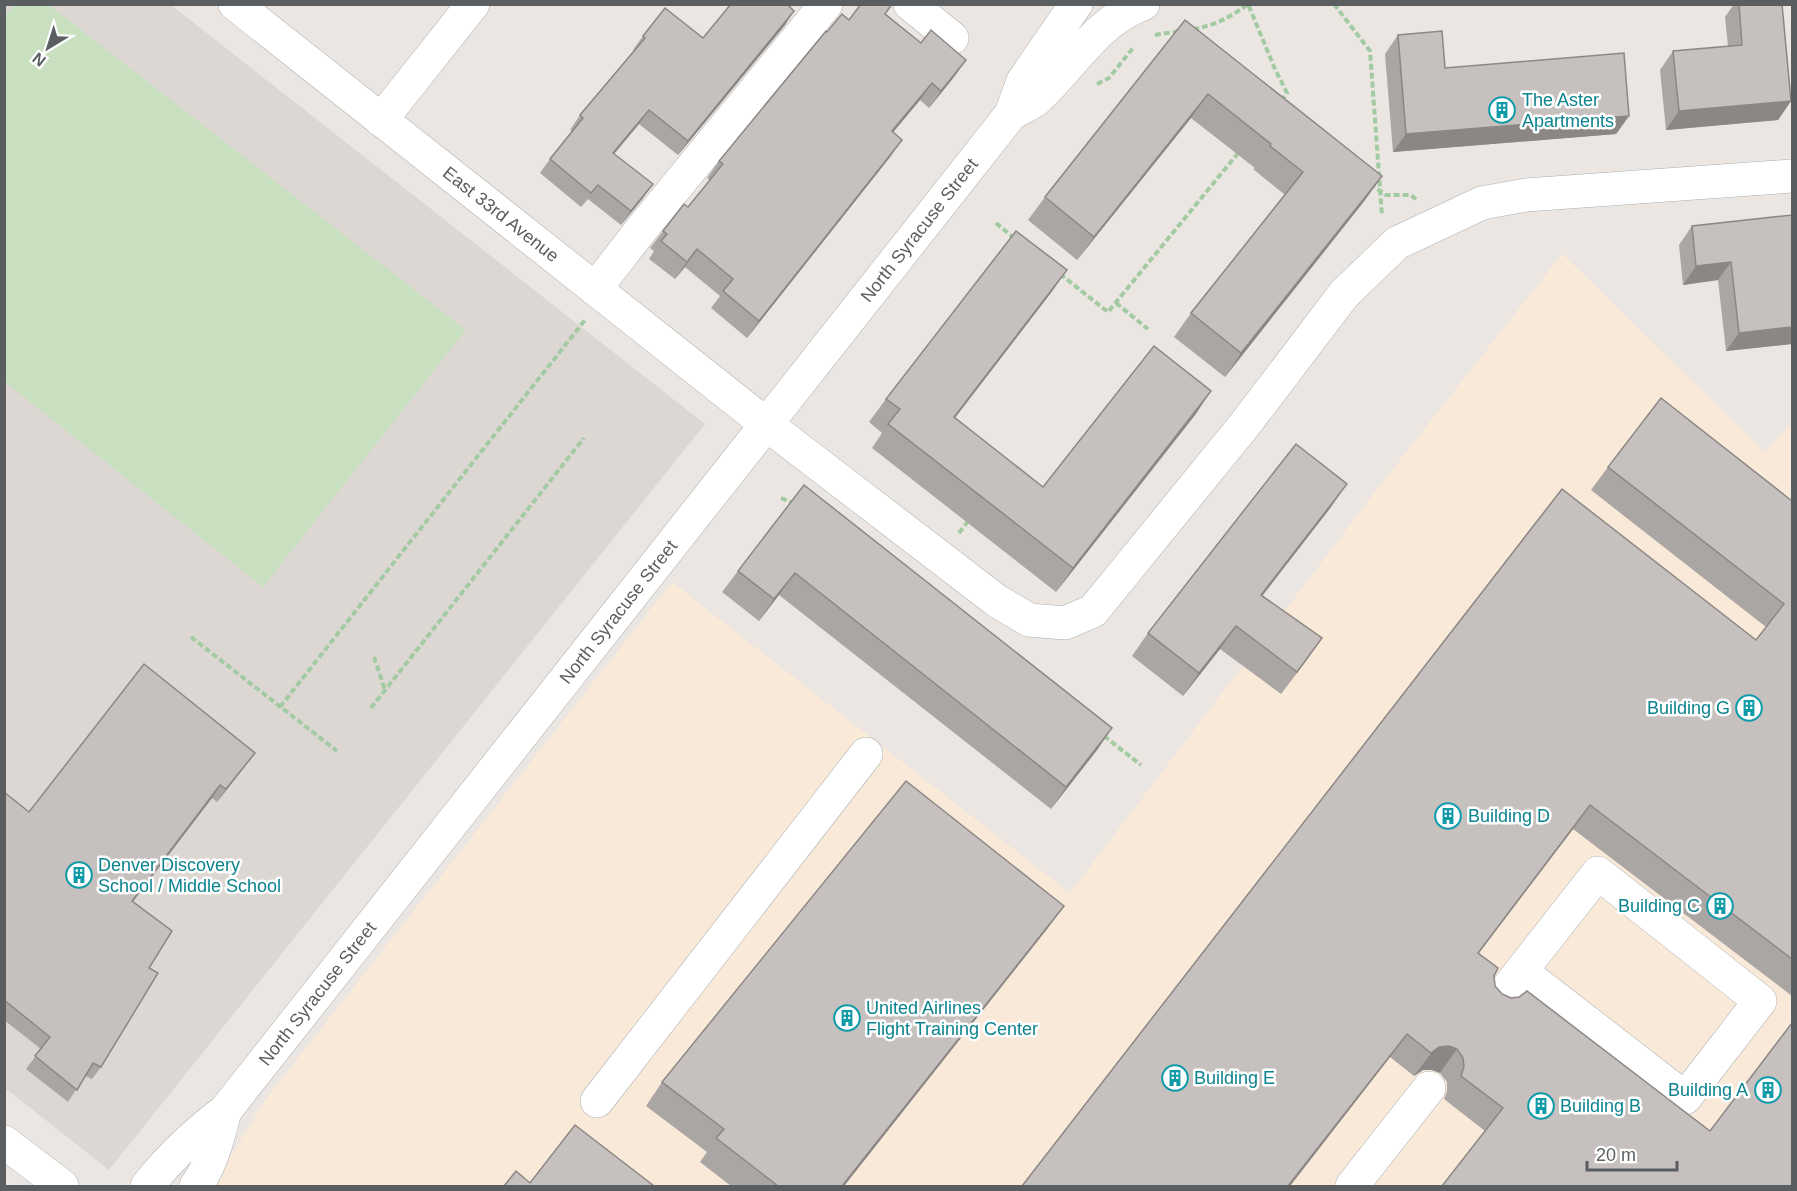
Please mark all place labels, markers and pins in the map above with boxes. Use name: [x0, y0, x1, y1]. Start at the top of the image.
place label: The Aster Apartments: [1522, 90, 1614, 131]
building icon: The Aster Apartments: [1487, 95, 1517, 125]
building icon: Building G: [1734, 693, 1764, 723]
place label: Building G: [1647, 698, 1730, 718]
building icon: Building D: [1433, 801, 1463, 831]
place label: Building D: [1468, 806, 1550, 826]
place label: Denver Discovery School / Middle School: [98, 855, 281, 896]
building icon: Denver Discovery School / Middle School: [64, 860, 94, 890]
building icon: Building C: [1705, 891, 1735, 921]
place label: Building C: [1618, 896, 1700, 916]
place label: United Airlines Flight Training Center: [866, 998, 1038, 1039]
building icon: United Airlines Flight Training Center: [832, 1003, 862, 1033]
building icon: Building E: [1160, 1063, 1190, 1093]
place label: Building E: [1194, 1068, 1275, 1088]
building icon: Building A: [1753, 1075, 1783, 1105]
place label: Building A: [1668, 1080, 1748, 1100]
building icon: Building B: [1526, 1091, 1556, 1121]
place label: Building B: [1560, 1096, 1641, 1116]

